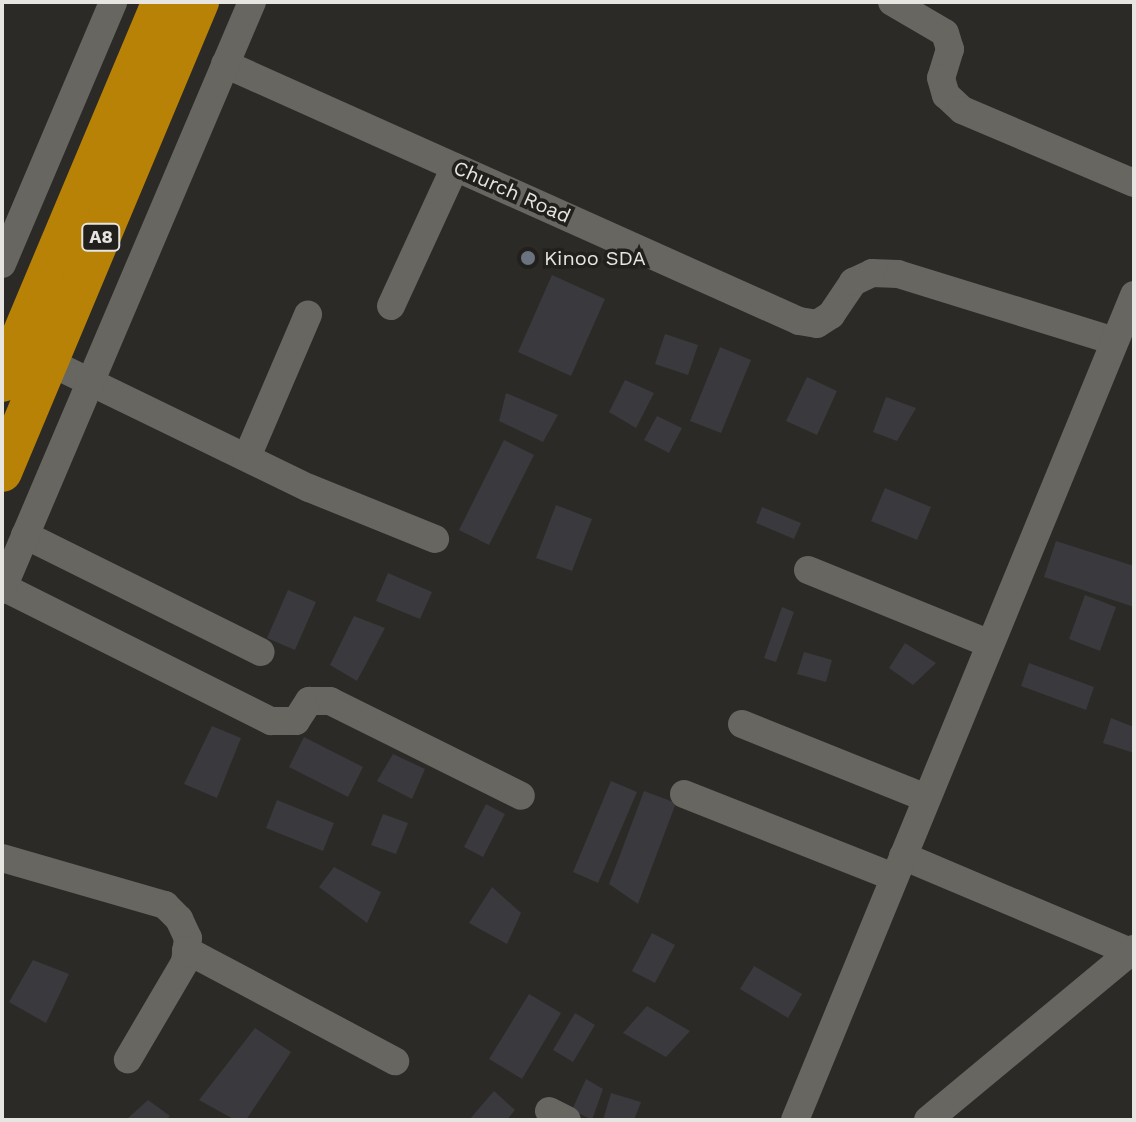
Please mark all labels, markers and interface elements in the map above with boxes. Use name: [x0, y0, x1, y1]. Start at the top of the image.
street label: Church Road: [450, 156, 574, 228]
road number: A8: [81, 223, 121, 251]
place label: Kinoo SDA: [544, 246, 646, 270]
marker: Kinoo SDA: [519, 249, 537, 267]

